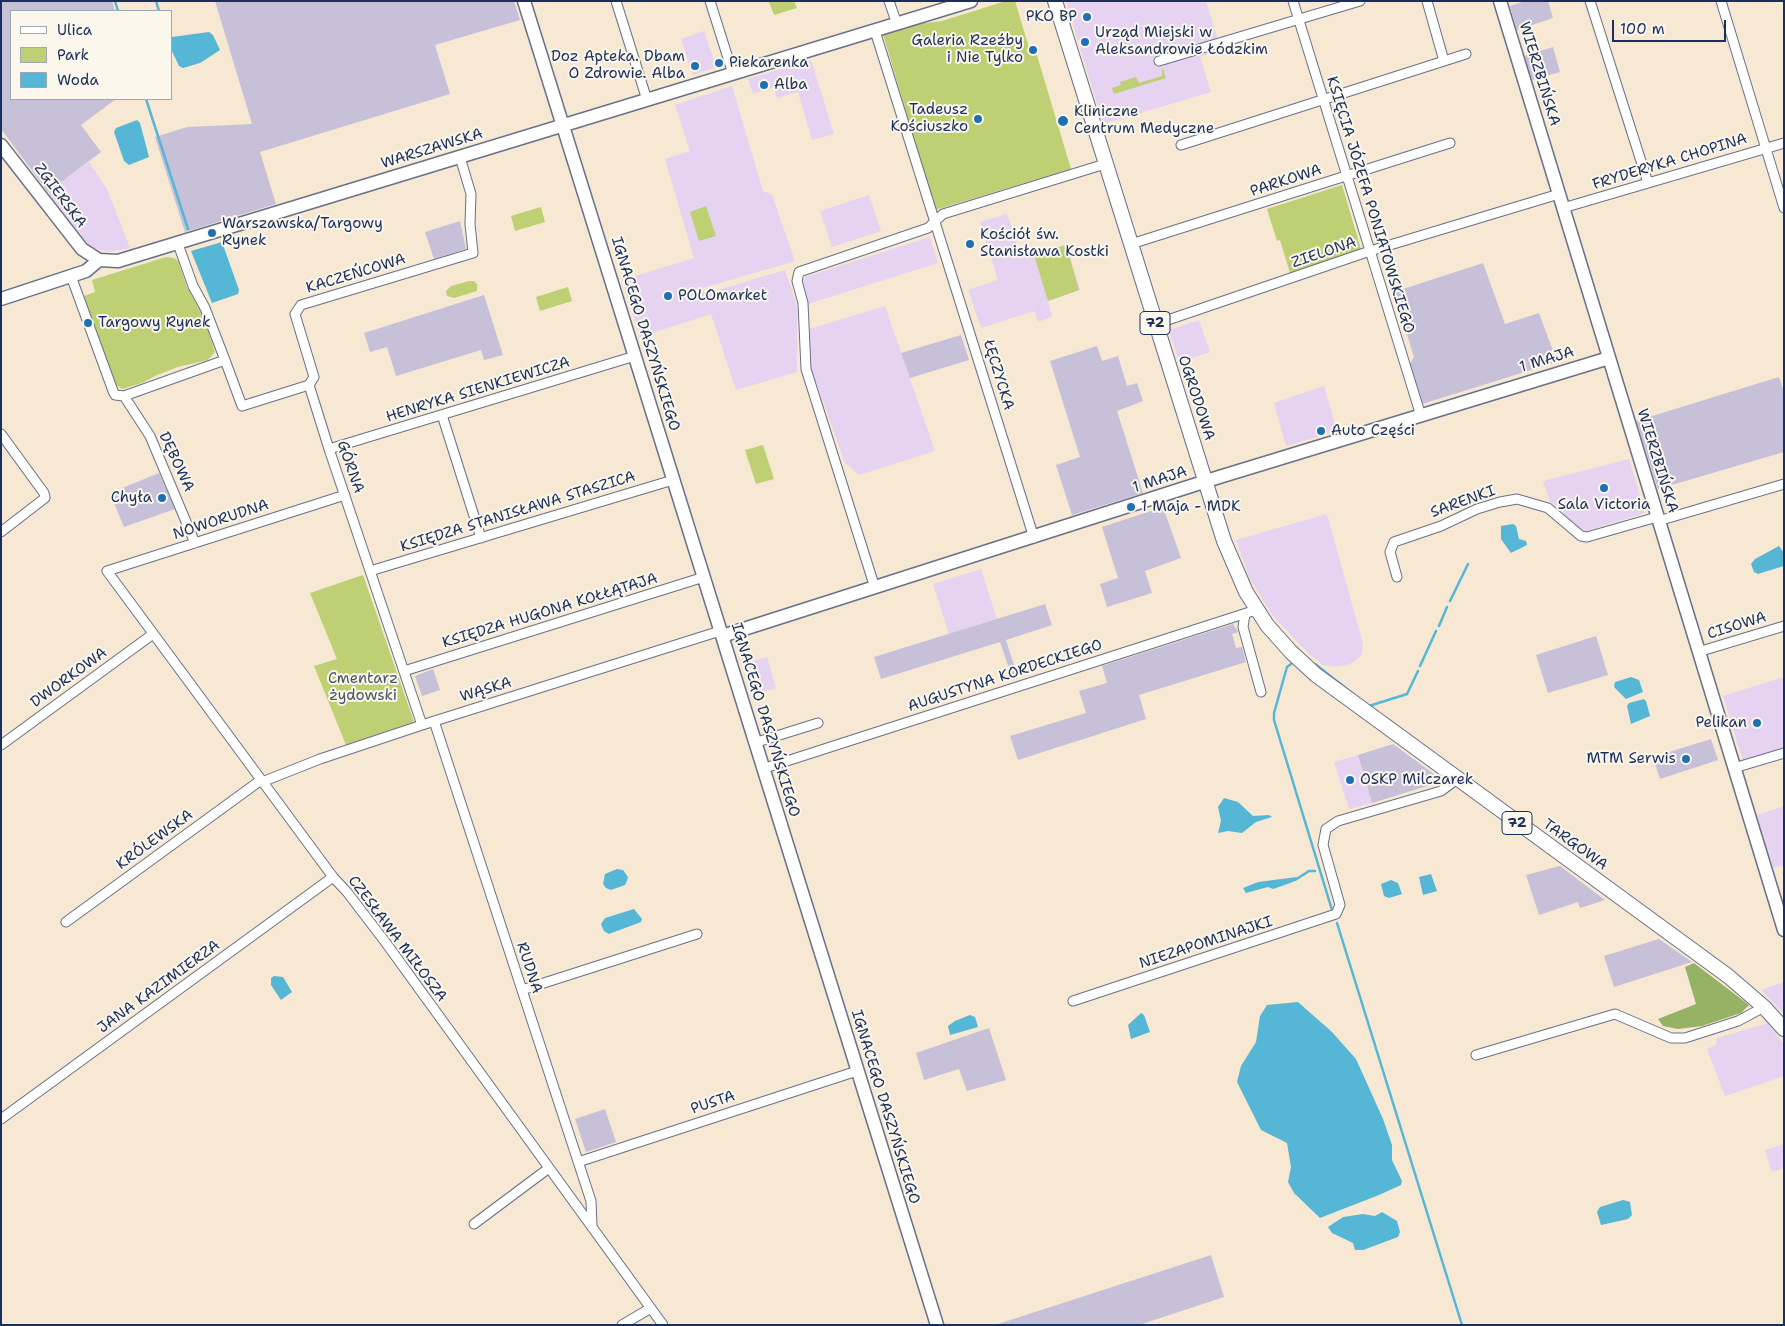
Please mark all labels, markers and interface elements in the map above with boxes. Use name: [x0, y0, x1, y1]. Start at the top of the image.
place label: PKO BP: [1026, 8, 1077, 26]
legend: [10, 10, 172, 100]
scale bar: [1615, 10, 1729, 42]
marker: PKO BP: [1081, 11, 1093, 23]
text: 100 m: [1620, 19, 1665, 39]
text: Ulica: [57, 20, 92, 40]
street label: WIERZBIŃSKA: [1515, 20, 1563, 128]
place label: Urząd Miejski w Aleksandrowie Łódzkim: [1095, 24, 1268, 59]
place label: Galeria Rzeźby i Nie Tylko: [912, 32, 1023, 67]
marker: Urząd Miejski w Aleksandrowie Łódzkim: [1079, 36, 1091, 48]
marker: Galeria Rzeźby i Nie Tylko: [1027, 44, 1039, 56]
text: Park: [57, 45, 89, 65]
place label: Doz Apteka. Dbam O Zdrowie. Alba: [551, 48, 685, 83]
place label: Piekarenka: [729, 54, 809, 72]
marker: Piekarenka: [713, 57, 725, 69]
marker: Doz Apteka. Dbam O Zdrowie. Alba: [689, 60, 701, 72]
text: Woda: [57, 70, 99, 90]
street label: KSIĘCIA JÓZEFA PONIATOWSKIEGO: [1322, 74, 1418, 336]
place label: Alba: [774, 76, 808, 94]
marker: Alba: [758, 79, 770, 91]
place label: Tadeusz Kościuszko: [890, 101, 968, 136]
place label: Kliniczne Centrum Medyczne: [1074, 103, 1214, 138]
marker: Tadeusz Kościuszko: [972, 113, 984, 125]
marker: Kliniczne Centrum Medyczne: [1056, 114, 1070, 128]
street label: WARSZAWSKA: [379, 125, 485, 173]
street label: FRYDERYKA CHOPINA: [1591, 130, 1749, 194]
street label: ZGIERSKA: [30, 160, 90, 232]
street label: PARKOWA: [1248, 161, 1324, 201]
place label: Warszawska/Targowy Rynek: [222, 215, 383, 250]
place label: Kościół św. Stanisława Kostki: [980, 226, 1109, 261]
marker: Warszawska/Targowy Rynek: [206, 227, 218, 239]
street label: ZIELONA: [1289, 234, 1359, 272]
street label: IGNACEGO DASZYŃSKIEGO: [607, 235, 683, 433]
marker: Kościół św. Stanisława Kostki: [964, 238, 976, 250]
street label: KACZEŃCOWA: [304, 250, 408, 298]
place label: POLOmarket: [678, 287, 767, 305]
marker: POLOmarket: [662, 290, 674, 302]
road number: 72: [1140, 312, 1170, 334]
place label: Targowy Rynek: [98, 314, 211, 332]
marker: Targowy Rynek: [82, 317, 94, 329]
street label: ŁĘCZYCKA: [979, 338, 1017, 412]
street label: 1 MAJA: [1518, 343, 1576, 377]
street label: HENRYKA SIENKIEWICZA: [384, 353, 572, 427]
street label: OGRODOWA: [1174, 353, 1218, 443]
street label: WIERZBIŃSKA: [1633, 407, 1681, 515]
place label: Auto Części: [1331, 422, 1415, 440]
marker: Auto Części: [1315, 425, 1327, 437]
street label: DĘBOWA: [154, 429, 198, 495]
street label: GÓRNA: [333, 438, 367, 496]
street label: 1 MAJA: [1131, 463, 1189, 497]
street label: KSIĘDZA STANISŁAWA STASZICA: [398, 468, 638, 556]
street label: SARENKI: [1428, 482, 1498, 522]
marker: Sala Victoria: [1598, 482, 1610, 494]
place label: Chyła: [111, 489, 152, 507]
marker: Chyła: [156, 492, 168, 504]
street label: NOWORUDNA: [171, 496, 271, 544]
place label: Sala Victoria: [1558, 496, 1650, 514]
place label: 1 Maja - MDK: [1141, 498, 1241, 516]
marker: 1 Maja - MDK: [1125, 501, 1137, 513]
street label: KSIĘDZA HUGONA KOŁŁĄTAJA: [440, 570, 660, 652]
street label: CISOWA: [1705, 608, 1769, 644]
street label: IGNACEGO DASZYŃSKIEGO: [727, 621, 803, 819]
street label: AUGUSTYNA KORDECKIEGO: [905, 636, 1105, 716]
street label: DWORKOWA: [27, 644, 111, 712]
park label: Cmentarz żydowski: [328, 670, 398, 705]
street label: WĄSKA: [458, 674, 514, 706]
place label: Pelikan: [1695, 714, 1747, 732]
marker: Pelikan: [1751, 717, 1763, 729]
place label: MTM Serwis: [1586, 750, 1676, 768]
marker: MTM Serwis: [1680, 753, 1692, 765]
place label: OSKP Milczarek: [1360, 771, 1473, 789]
marker: OSKP Milczarek: [1344, 774, 1356, 786]
street label: KRÓLEWSKA: [113, 806, 197, 874]
road number: 72: [1502, 811, 1532, 834]
street label: TARGOWA: [1539, 815, 1611, 875]
street label: CZESŁAWA MIŁOSZA: [344, 872, 450, 1006]
street label: NIEZAPOMINAJKI: [1137, 913, 1275, 973]
street label: JANA KAZIMIERZA: [94, 937, 224, 1037]
street label: RUDNA: [512, 940, 546, 996]
street label: IGNACEGO DASZYŃSKIEGO: [847, 1008, 923, 1206]
street label: PUSTA: [688, 1087, 738, 1119]

